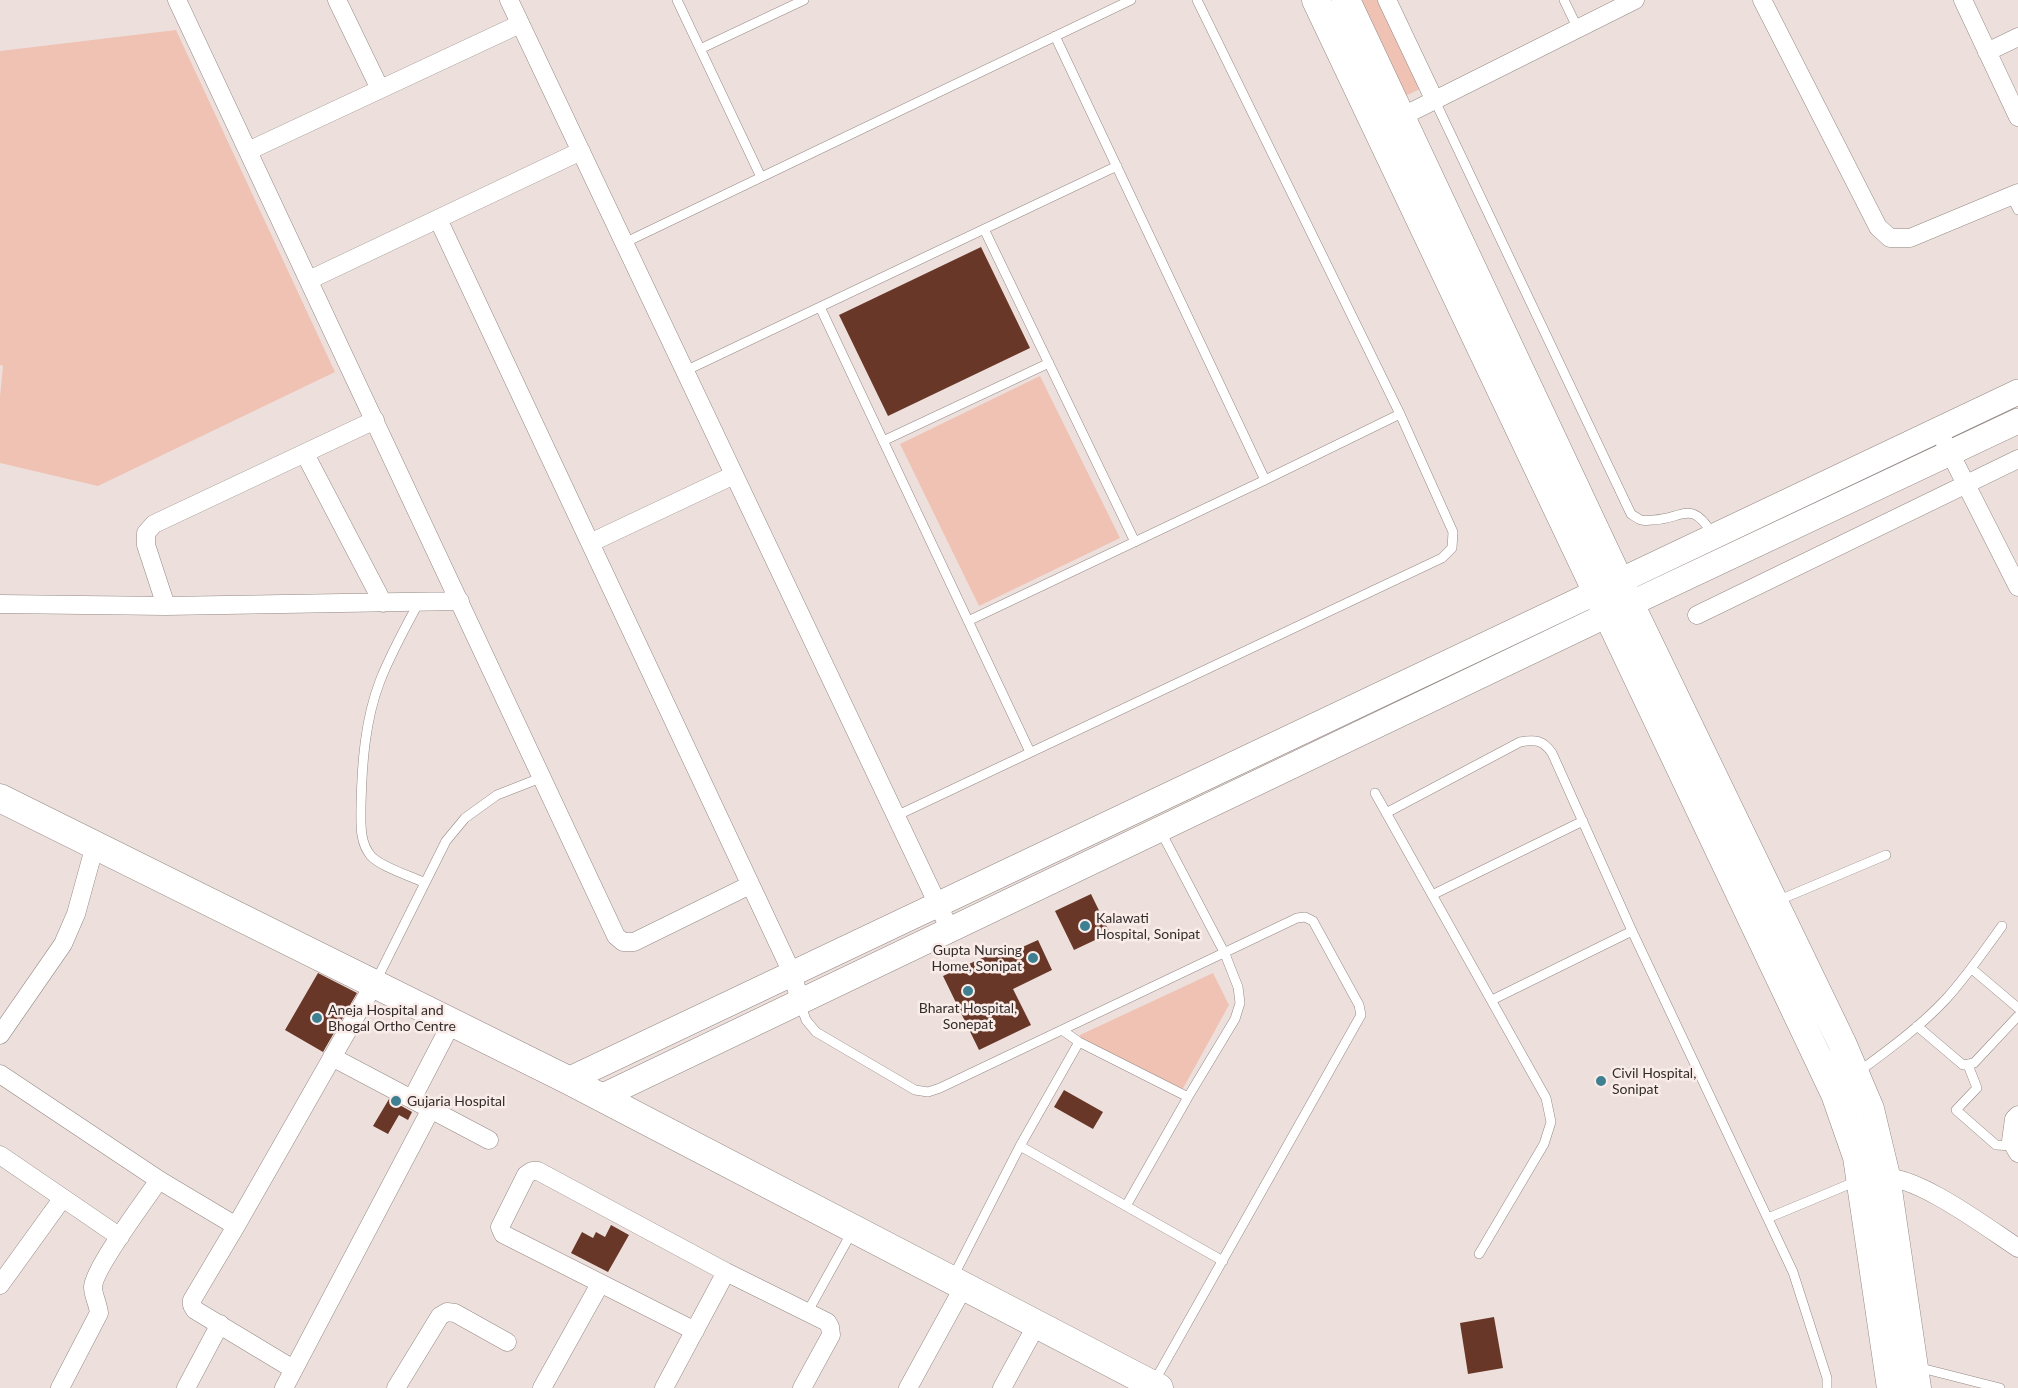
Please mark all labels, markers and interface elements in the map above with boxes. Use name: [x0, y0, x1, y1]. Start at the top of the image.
place label: Kalawati Hospital, Sonipat: [1096, 910, 1200, 942]
marker: Kalawati Hospital, Sonipat: [1078, 919, 1092, 933]
place label: Gupta Nursing Home, Sonipat: [932, 942, 1022, 974]
marker: Gupta Nursing Home, Sonipat: [1026, 951, 1040, 965]
marker: Bharat Hospital, Sonepat: [961, 984, 975, 998]
place label: Bharat Hospital, Sonepat: [919, 1000, 1017, 1032]
place label: Aneja Hospital and Bhogal Ortho Centre: [328, 1002, 456, 1034]
marker: Aneja Hospital and Bhogal Ortho Centre: [310, 1011, 324, 1025]
place label: Civil Hospital, Sonipat: [1612, 1065, 1696, 1098]
marker: Civil Hospital, Sonipat: [1594, 1074, 1608, 1088]
place label: Gujaria Hospital: [407, 1093, 505, 1109]
marker: Gujaria Hospital: [389, 1094, 403, 1108]

